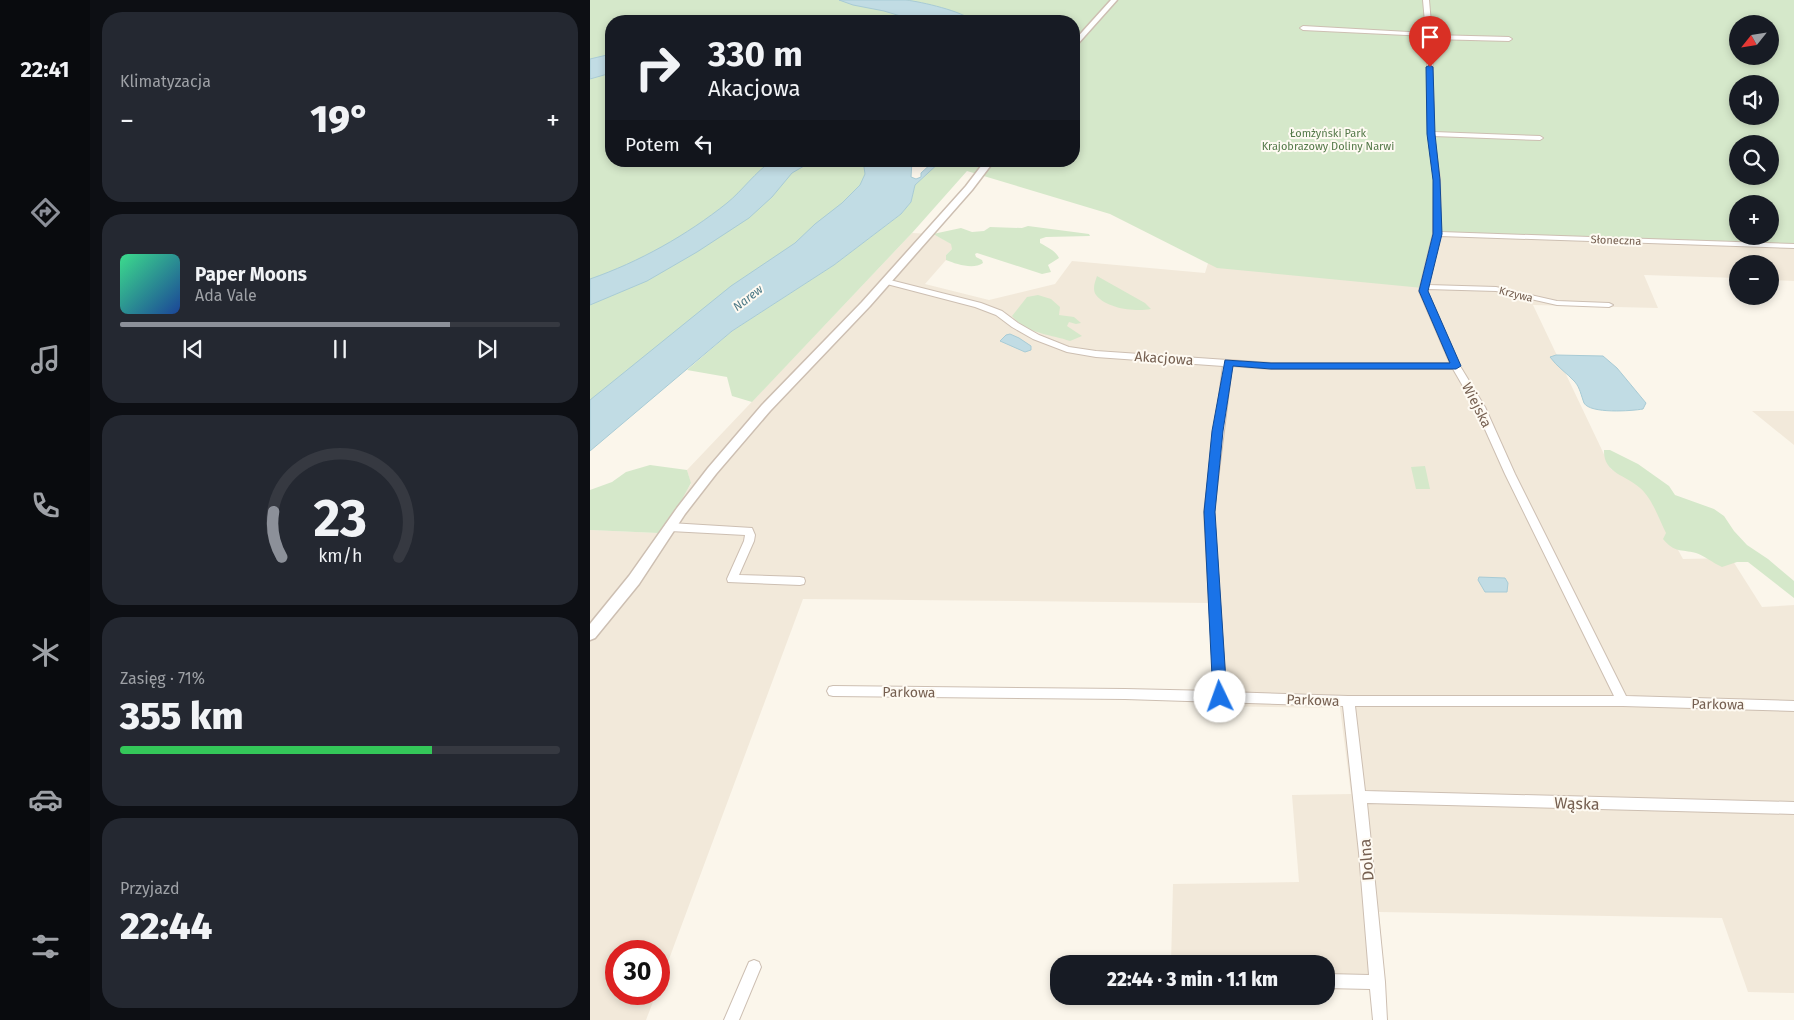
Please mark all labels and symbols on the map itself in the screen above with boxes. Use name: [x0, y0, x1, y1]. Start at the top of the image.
north arrow: [1729, 15, 1779, 65]
pin: [1409, 16, 1451, 67]
park label: Łomżyński Park Krajobrazowy Doliny Narwi: [1262, 127, 1394, 153]
street label: Słoneczna: [1590, 233, 1642, 248]
water label: Narew: [730, 282, 766, 314]
street label: Krzywa: [1498, 284, 1534, 305]
street label: Akacjowa: [1134, 348, 1194, 369]
street label: Wiejska: [1458, 380, 1495, 431]
position arrow: [1193, 670, 1245, 722]
street label: Parkowa: [882, 684, 936, 701]
street label: Parkowa: [1286, 691, 1340, 710]
street label: Parkowa: [1691, 696, 1745, 713]
street label: Wąska: [1554, 793, 1600, 815]
street label: Dolna: [1355, 838, 1378, 882]
speed limit sign: 30: [605, 940, 670, 1005]

